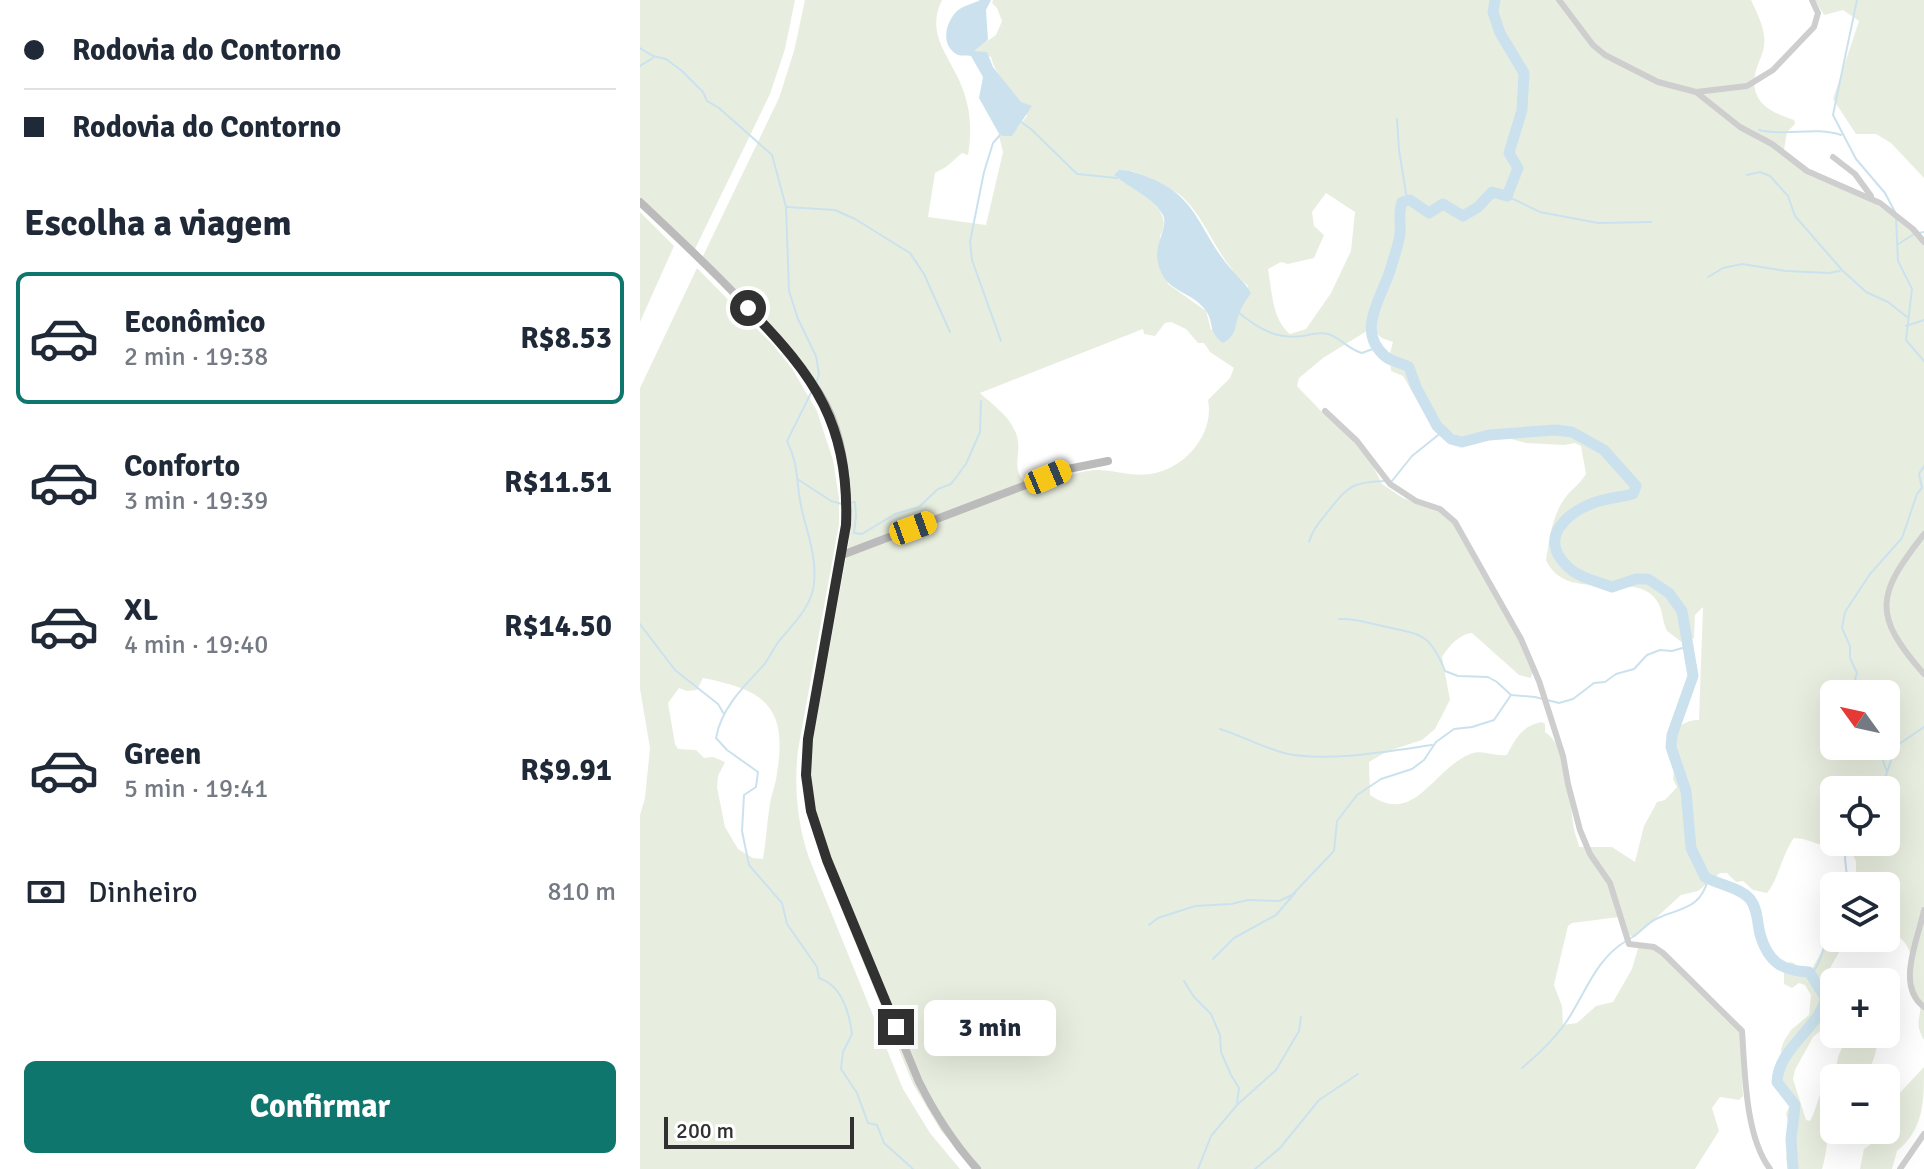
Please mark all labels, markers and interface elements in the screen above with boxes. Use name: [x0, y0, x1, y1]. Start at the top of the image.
text: Rodovia do Contorno: [72, 32, 341, 69]
text: Rodovia do Contorno: [72, 109, 341, 146]
text: Escolha a viagem: [24, 201, 292, 246]
route start: [730, 290, 766, 326]
icon: car: [28, 302, 100, 374]
text: Econômico: [124, 304, 266, 341]
text: R$8.53: [520, 320, 612, 357]
text: 2 min · 19:38: [124, 341, 268, 373]
icon: car: [28, 446, 100, 518]
text: Conforto: [124, 448, 240, 485]
car: [1021, 457, 1075, 497]
text: R$11.51: [504, 464, 612, 501]
text: 3 min · 19:39: [124, 485, 268, 517]
car: [886, 509, 940, 547]
icon: car: [28, 590, 100, 662]
text: XL: [124, 592, 158, 629]
text: R$14.50: [504, 608, 612, 645]
text: 4 min · 19:40: [124, 629, 268, 661]
north arrow: [1820, 680, 1900, 760]
map controls: [1820, 680, 1900, 1144]
icon: car: [28, 734, 100, 806]
text: Green: [124, 736, 201, 773]
text: R$9.91: [520, 752, 612, 789]
text: 5 min · 19:41: [124, 773, 268, 805]
button: locate: [1820, 776, 1900, 856]
icon: cash: [24, 870, 68, 914]
button: layers: [1820, 872, 1900, 952]
text: Dinheiro: [88, 874, 198, 911]
text: 810 m: [547, 876, 616, 908]
button: +: [1820, 968, 1900, 1048]
callout: 3 min: [924, 999, 1056, 1055]
route end: [878, 1009, 914, 1045]
text: 3 min: [959, 1012, 1021, 1044]
button: Confirmar: [24, 1061, 616, 1153]
button: −: [1820, 1064, 1900, 1144]
scale bar: [664, 1113, 854, 1149]
text: 200 m: [676, 1117, 734, 1144]

